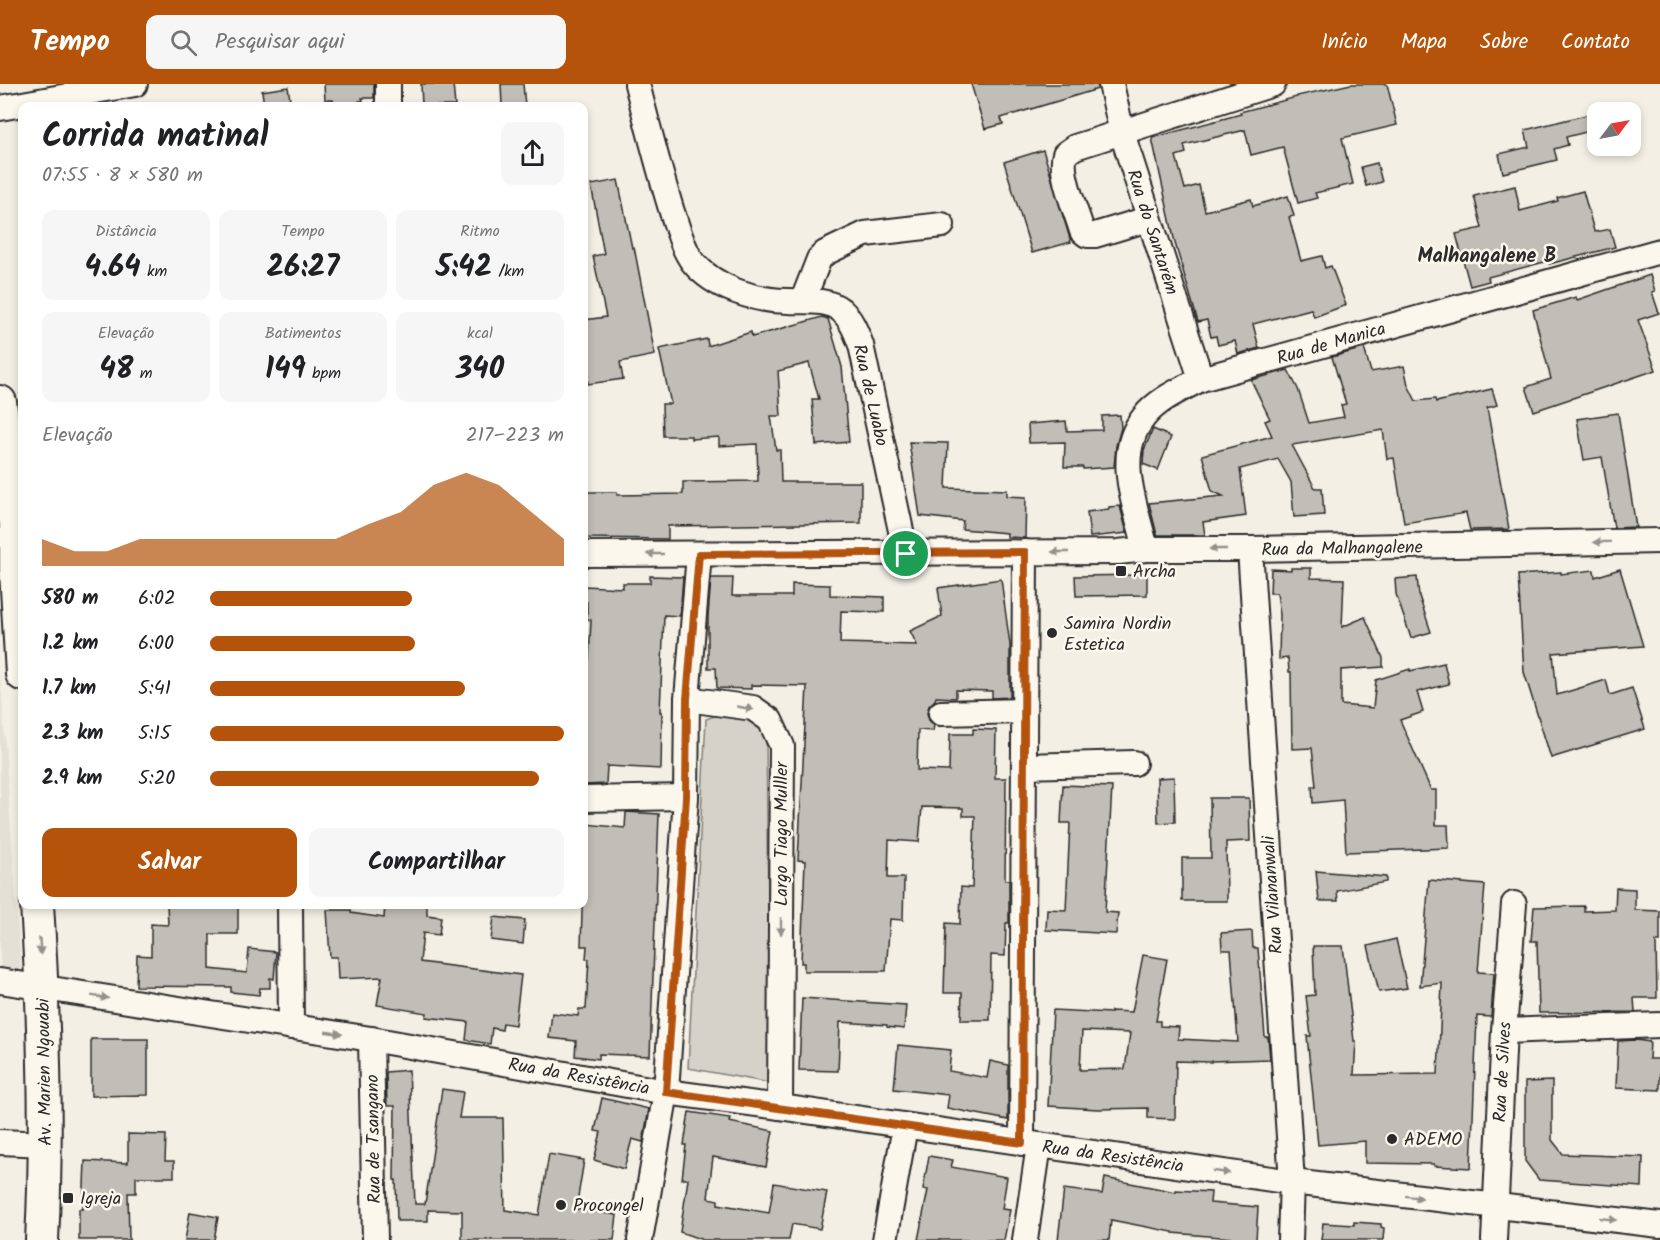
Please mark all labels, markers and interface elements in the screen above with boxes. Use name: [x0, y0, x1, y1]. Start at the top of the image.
search box: [146, 15, 566, 69]
text: Tempo: [30, 20, 110, 65]
text: Pesquisar aqui: [215, 25, 345, 60]
icon: search: [167, 26, 200, 59]
text: Início: [1321, 26, 1368, 59]
text: Mapa: [1401, 26, 1447, 59]
text: Sobre: [1480, 26, 1528, 59]
text: Contato: [1561, 26, 1630, 59]
north arrow: [1587, 102, 1641, 156]
map controls: [1587, 102, 1641, 156]
text: Corrida matinal: [42, 111, 268, 164]
button: share: [501, 122, 564, 185]
text: 07:55 · 8 × 580 m: [42, 160, 203, 192]
street label: Rua do Santarém: [1118, 166, 1186, 299]
text: Distância: [95, 219, 157, 244]
text: Tempo: [281, 219, 325, 244]
text: Ritmo: [460, 219, 500, 244]
district label: Malhangalene B: [1417, 241, 1557, 273]
text: 4.64: [85, 244, 141, 292]
text: 26:27: [267, 244, 339, 292]
text: 5:42: [436, 244, 492, 292]
text: km: [141, 259, 167, 284]
text: /km: [492, 259, 524, 284]
street label: Rua de Manica: [1274, 315, 1389, 374]
text: Elevação: [98, 321, 154, 346]
text: Batimentos: [265, 321, 341, 346]
text: kcal: [467, 321, 493, 346]
street label: Rua de Luabo: [844, 342, 895, 449]
text: 48: [99, 346, 133, 394]
text: 149: [265, 346, 306, 394]
text: 340: [456, 346, 504, 394]
text: m: [133, 361, 153, 386]
text: bpm: [306, 361, 341, 386]
text: Elevação: [42, 420, 113, 452]
text: 217–223 m: [466, 420, 564, 452]
pin: [880, 528, 931, 579]
street label: Rua da Malhangalene: [1261, 534, 1423, 565]
icon: arrive: [889, 537, 922, 570]
one-way arrow: [1592, 538, 1611, 547]
one-way arrow: [1208, 544, 1227, 554]
one-way arrow: [1050, 547, 1069, 557]
one-way arrow: [645, 549, 664, 559]
place label: Archa: [1133, 558, 1176, 587]
marker: Archa: [1114, 564, 1128, 578]
text: 580 m: [42, 583, 98, 615]
text: 6:02: [138, 583, 176, 615]
place label: Samira Nordin Estetica: [1064, 610, 1171, 660]
marker: Samira Nordin Estetica: [1045, 626, 1059, 640]
text: 1.2 km: [42, 628, 98, 660]
text: 6:00: [138, 628, 174, 660]
text: 1.7 km: [42, 673, 96, 705]
text: 5:41: [138, 673, 171, 705]
one-way arrow: [736, 704, 755, 713]
text: 2.3 km: [42, 718, 103, 750]
text: 5:15: [138, 718, 171, 750]
street label: Largo Tiago Mulller: [768, 761, 797, 906]
text: 2.9 km: [42, 763, 102, 795]
text: 5:20: [138, 763, 175, 795]
button: Salvar: [42, 828, 297, 897]
button: Compartilhar: [309, 828, 564, 897]
street label: Rua Vilananwali: [1255, 834, 1292, 955]
one-way arrow: [776, 916, 786, 935]
one-way arrow: [35, 937, 44, 956]
one-way arrow: [91, 992, 110, 1001]
street label: Av. Marien Ngouabi: [30, 997, 61, 1146]
street label: Rua de Silves: [1486, 1021, 1521, 1123]
one-way arrow: [325, 1029, 344, 1038]
street label: Rua da Resistência: [506, 1051, 652, 1104]
street label: Rua de Tsangano: [359, 1074, 390, 1204]
place label: ADEMO: [1404, 1126, 1462, 1155]
marker: ADEMO: [1385, 1132, 1399, 1146]
street label: Rua da Resistência: [1040, 1133, 1186, 1182]
one-way arrow: [1212, 1168, 1231, 1177]
place label: Igreja: [80, 1185, 121, 1214]
marker: Igreja: [61, 1191, 75, 1205]
place label: Procongel: [573, 1192, 644, 1221]
one-way arrow: [1405, 1192, 1424, 1202]
marker: Procongel: [554, 1198, 568, 1212]
one-way arrow: [1599, 1215, 1618, 1224]

